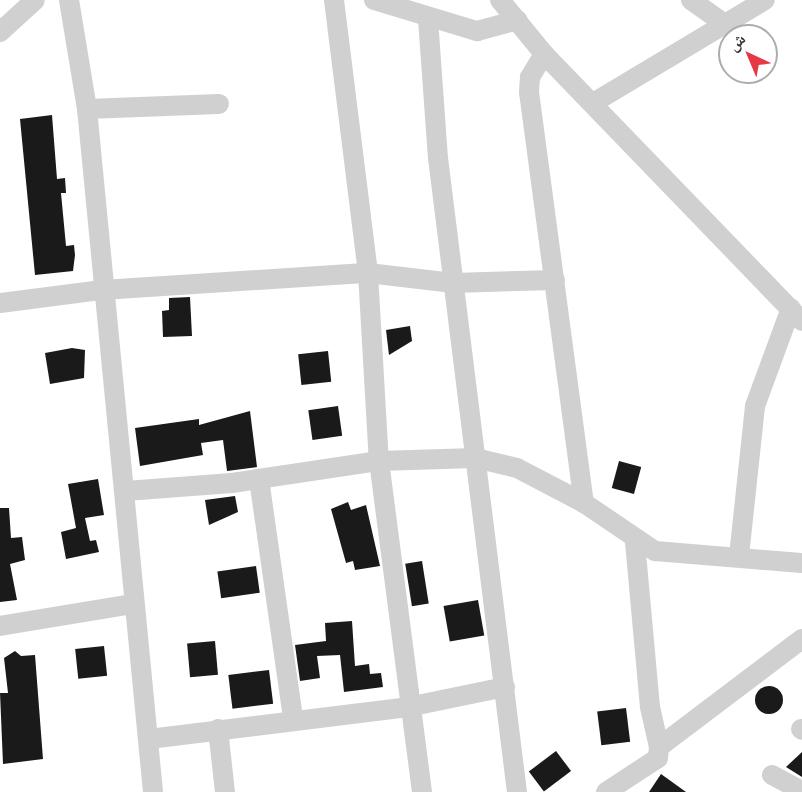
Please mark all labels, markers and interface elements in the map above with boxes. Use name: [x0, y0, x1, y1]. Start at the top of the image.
north arrow: [718, 24, 778, 84]
text: ش: [725, 31, 749, 54]

